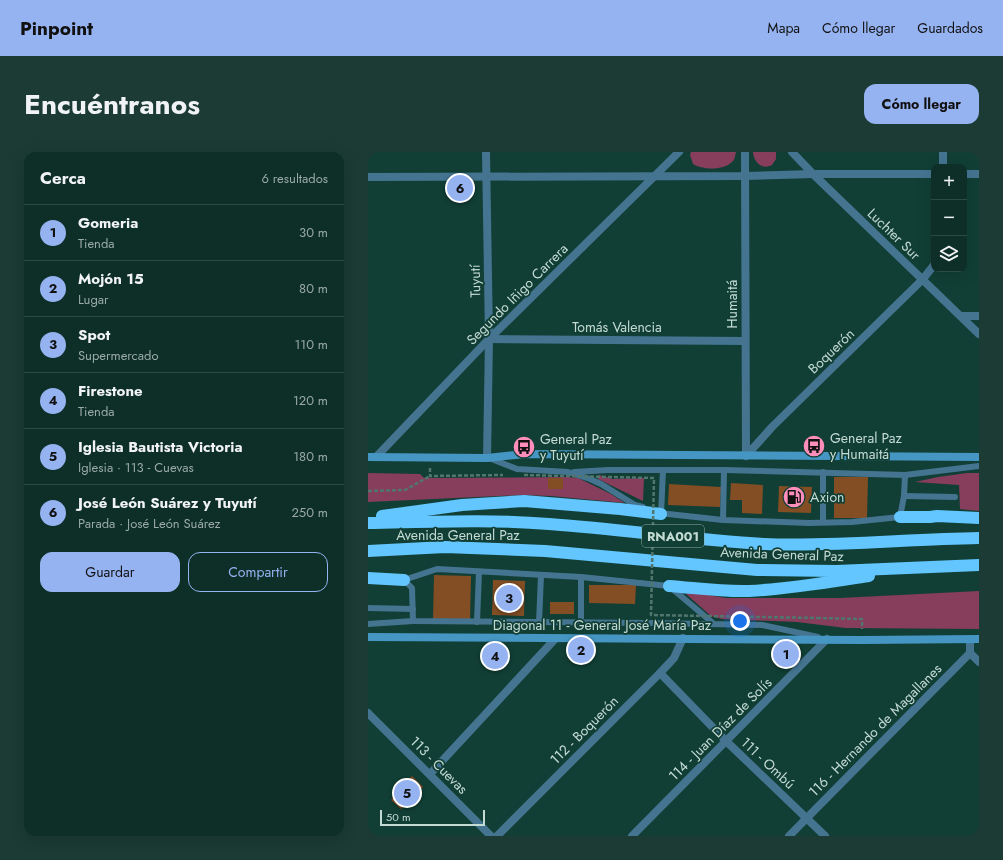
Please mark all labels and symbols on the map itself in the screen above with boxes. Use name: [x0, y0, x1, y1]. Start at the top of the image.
pin: 6: [447, 173, 473, 203]
street label: Luchter Sur: [863, 204, 925, 265]
street label: Segundo Iñigo Carrera: [462, 239, 572, 349]
street label: Tuyutí: [465, 263, 485, 298]
street label: Humaitá: [722, 280, 742, 328]
street label: Tomás Valencia: [572, 317, 662, 337]
street label: Boquerón: [803, 324, 859, 378]
place label: General Paz y Humaitá: [830, 428, 903, 464]
place label: General Paz y Tuyutí: [540, 429, 613, 465]
bus stop icon: General Paz y Humaitá: [801, 433, 827, 459]
bus stop icon: General Paz y Tuyutí: [511, 434, 537, 460]
fuel station icon: Axion: [781, 484, 807, 510]
place label: Axion: [810, 487, 844, 507]
street label: Avenida General Paz: [396, 525, 520, 545]
road number: RNA001: [642, 525, 704, 547]
street label: Avenida General Paz: [720, 542, 845, 566]
pin: 3: [496, 583, 522, 613]
your location: [730, 611, 750, 631]
street label: Diagonal 11 - General José María Paz: [493, 615, 712, 635]
pin: 2: [568, 635, 594, 665]
pin: 1: [773, 639, 799, 669]
pin: 4: [482, 641, 508, 671]
street label: 116 - Hernando de Magallanes: [804, 659, 946, 801]
street label: 114 - Juan Díaz de Solís: [664, 673, 776, 785]
street label: 112 - Boquerón: [545, 691, 623, 769]
street label: 113 - Cuevas: [406, 732, 473, 799]
street label: 111 - Ombú: [736, 733, 800, 793]
pin: 5: [394, 778, 420, 808]
scale bar: [380, 808, 485, 827]

